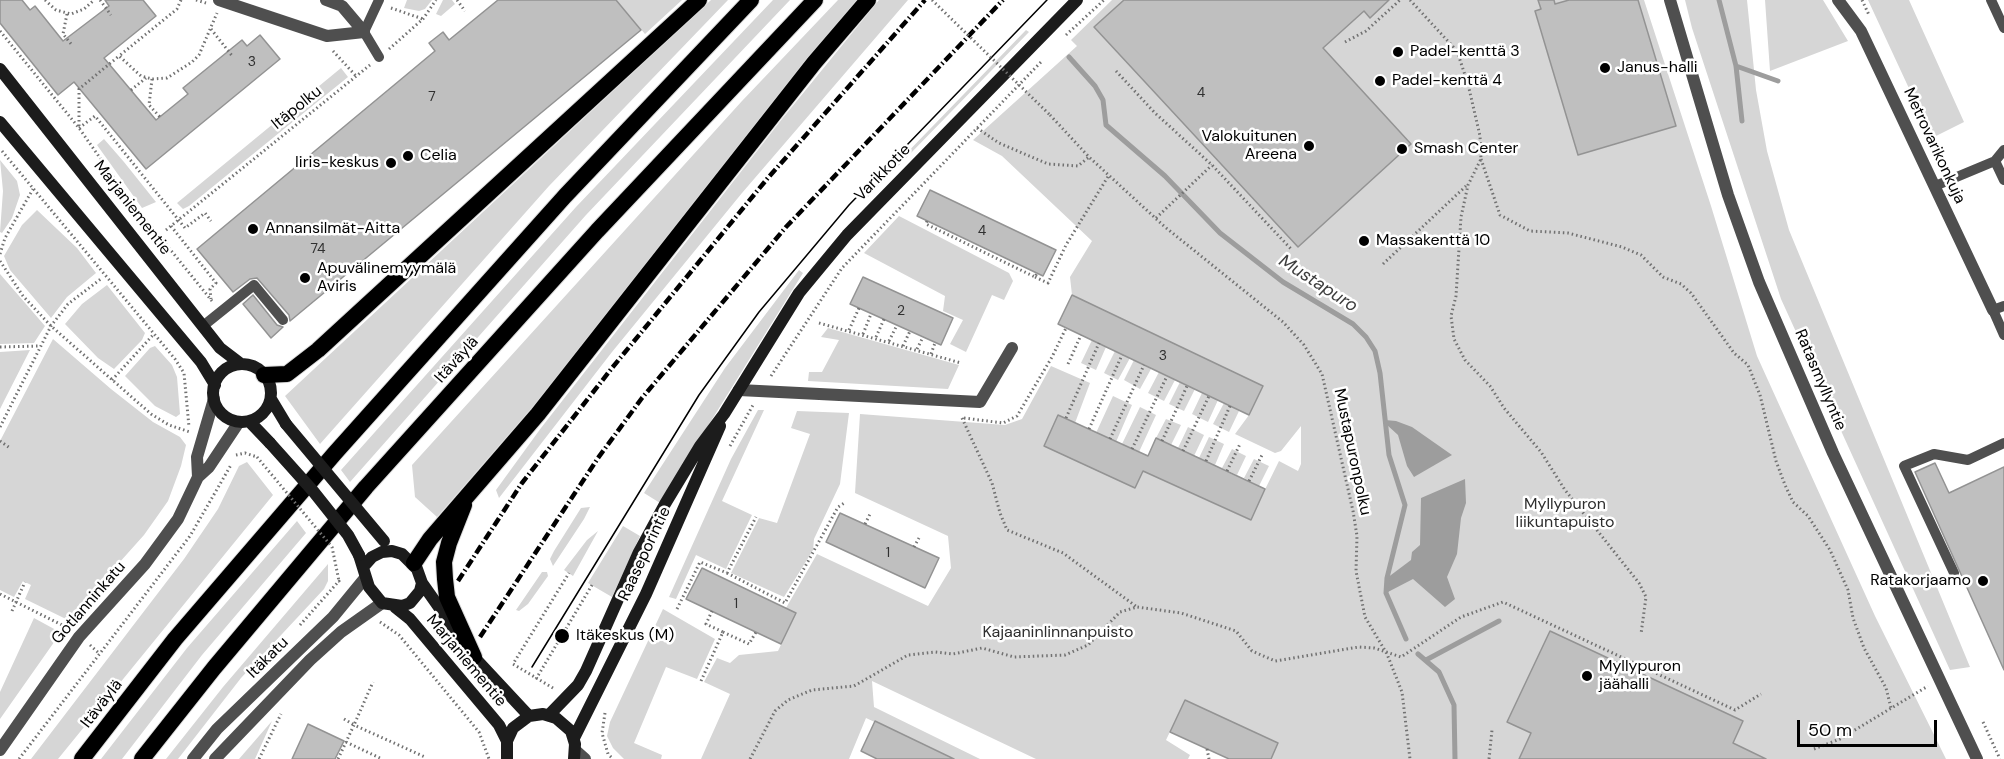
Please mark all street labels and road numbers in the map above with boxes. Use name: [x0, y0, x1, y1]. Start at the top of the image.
street label: Itäpolku: [268, 82, 326, 134]
street label: Metrovarikonkuja: [1899, 85, 1969, 207]
street label: Varikkotie: [851, 140, 915, 206]
street label: Marjaniementie: [89, 157, 175, 259]
street label: Ratasmyllyntie: [1790, 326, 1850, 434]
street label: Itäväylä: [431, 333, 483, 387]
street label: Mustapuronpolku: [1329, 387, 1375, 517]
street label: Raaseporintie: [615, 504, 675, 604]
street label: Gotlanninkatu: [48, 558, 130, 648]
street label: Marjaniementie: [422, 611, 510, 711]
street label: Itäkatu: [243, 633, 293, 683]
street label: Itäväylä: [77, 676, 127, 732]

